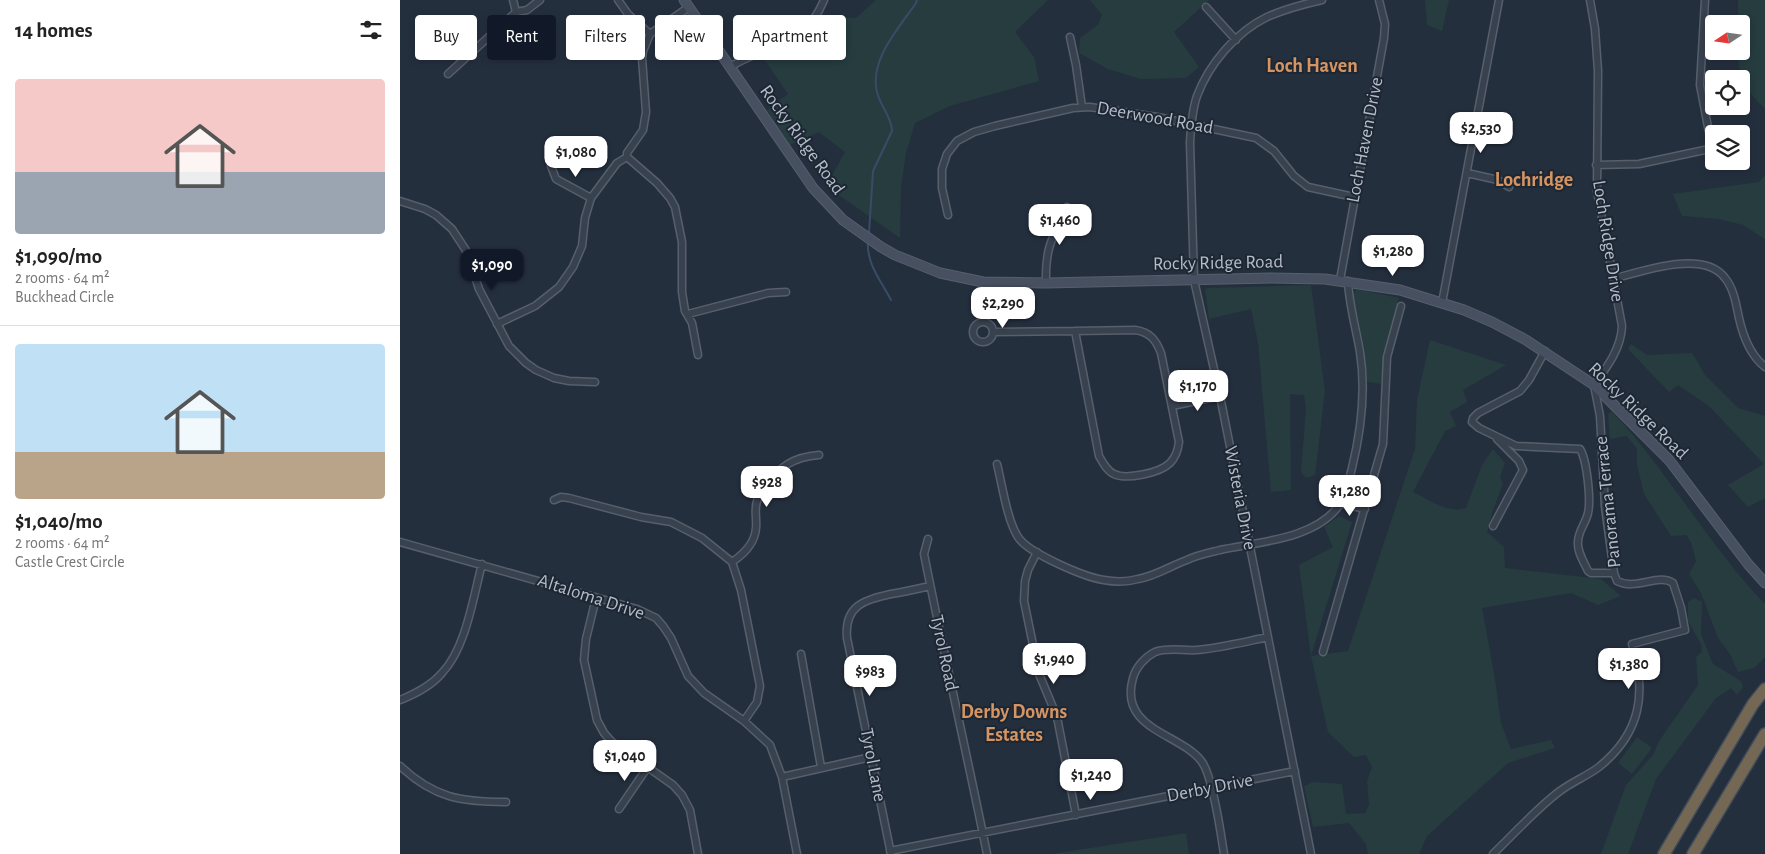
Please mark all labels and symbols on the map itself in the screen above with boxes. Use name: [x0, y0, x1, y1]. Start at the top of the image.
north arrow: [1705, 15, 1750, 60]
district label: Loch Haven: [1266, 56, 1358, 76]
street label: Loch Haven Drive: [1344, 76, 1386, 204]
street label: Rocky Ridge Road: [756, 82, 848, 198]
street label: Deerwood Road: [1095, 98, 1215, 138]
pin: $2,530: [1440, 112, 1522, 154]
pin: $1,080: [535, 136, 617, 178]
district label: Lochridge: [1495, 170, 1573, 190]
street label: Loch Ridge Drive: [1589, 179, 1627, 303]
pin: $1,460: [1019, 204, 1101, 246]
pin: $1,280: [1352, 234, 1434, 277]
pin: $1,090: [451, 248, 533, 291]
street label: Rocky Ridge Road: [1153, 252, 1283, 274]
pin: $2,290: [962, 286, 1044, 329]
street label: Rocky Ridge Road: [1585, 359, 1692, 463]
pin: $1,170: [1157, 370, 1239, 412]
street label: Panorama Terrace: [1592, 435, 1624, 569]
street label: Wisteria Drive: [1221, 444, 1259, 552]
pin: $928: [737, 466, 797, 508]
pin: $1,280: [1309, 474, 1391, 517]
street label: Altaloma Drive: [535, 571, 647, 623]
street label: Tyrol Road: [927, 613, 961, 693]
pin: $1,940: [1013, 642, 1095, 685]
pin: $1,380: [1588, 648, 1670, 690]
pin: $983: [840, 654, 900, 697]
district label: Derby Downs Estates: [961, 702, 1067, 745]
street label: Tyrol Lane: [857, 727, 889, 803]
pin: $1,040: [584, 740, 666, 782]
pin: $1,240: [1050, 758, 1132, 801]
street label: Derby Drive: [1165, 770, 1255, 806]

